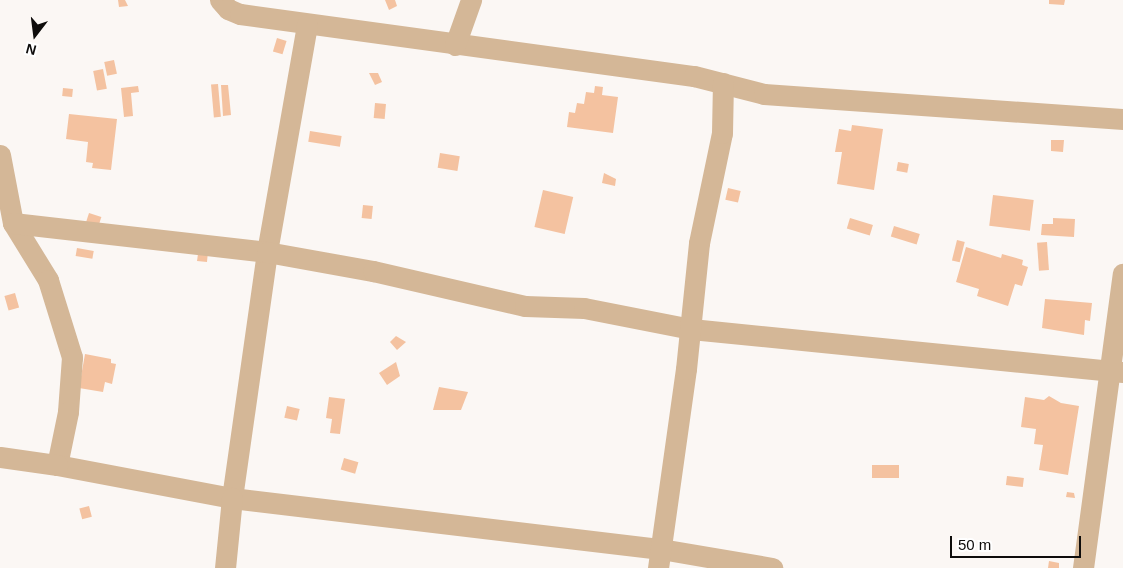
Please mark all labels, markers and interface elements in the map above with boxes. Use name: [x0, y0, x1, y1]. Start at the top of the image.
north arrow: [10, 10, 60, 60]
text: N: [24, 40, 38, 59]
scale bar: [953, 526, 1084, 558]
text: 50 m: [958, 536, 991, 553]

